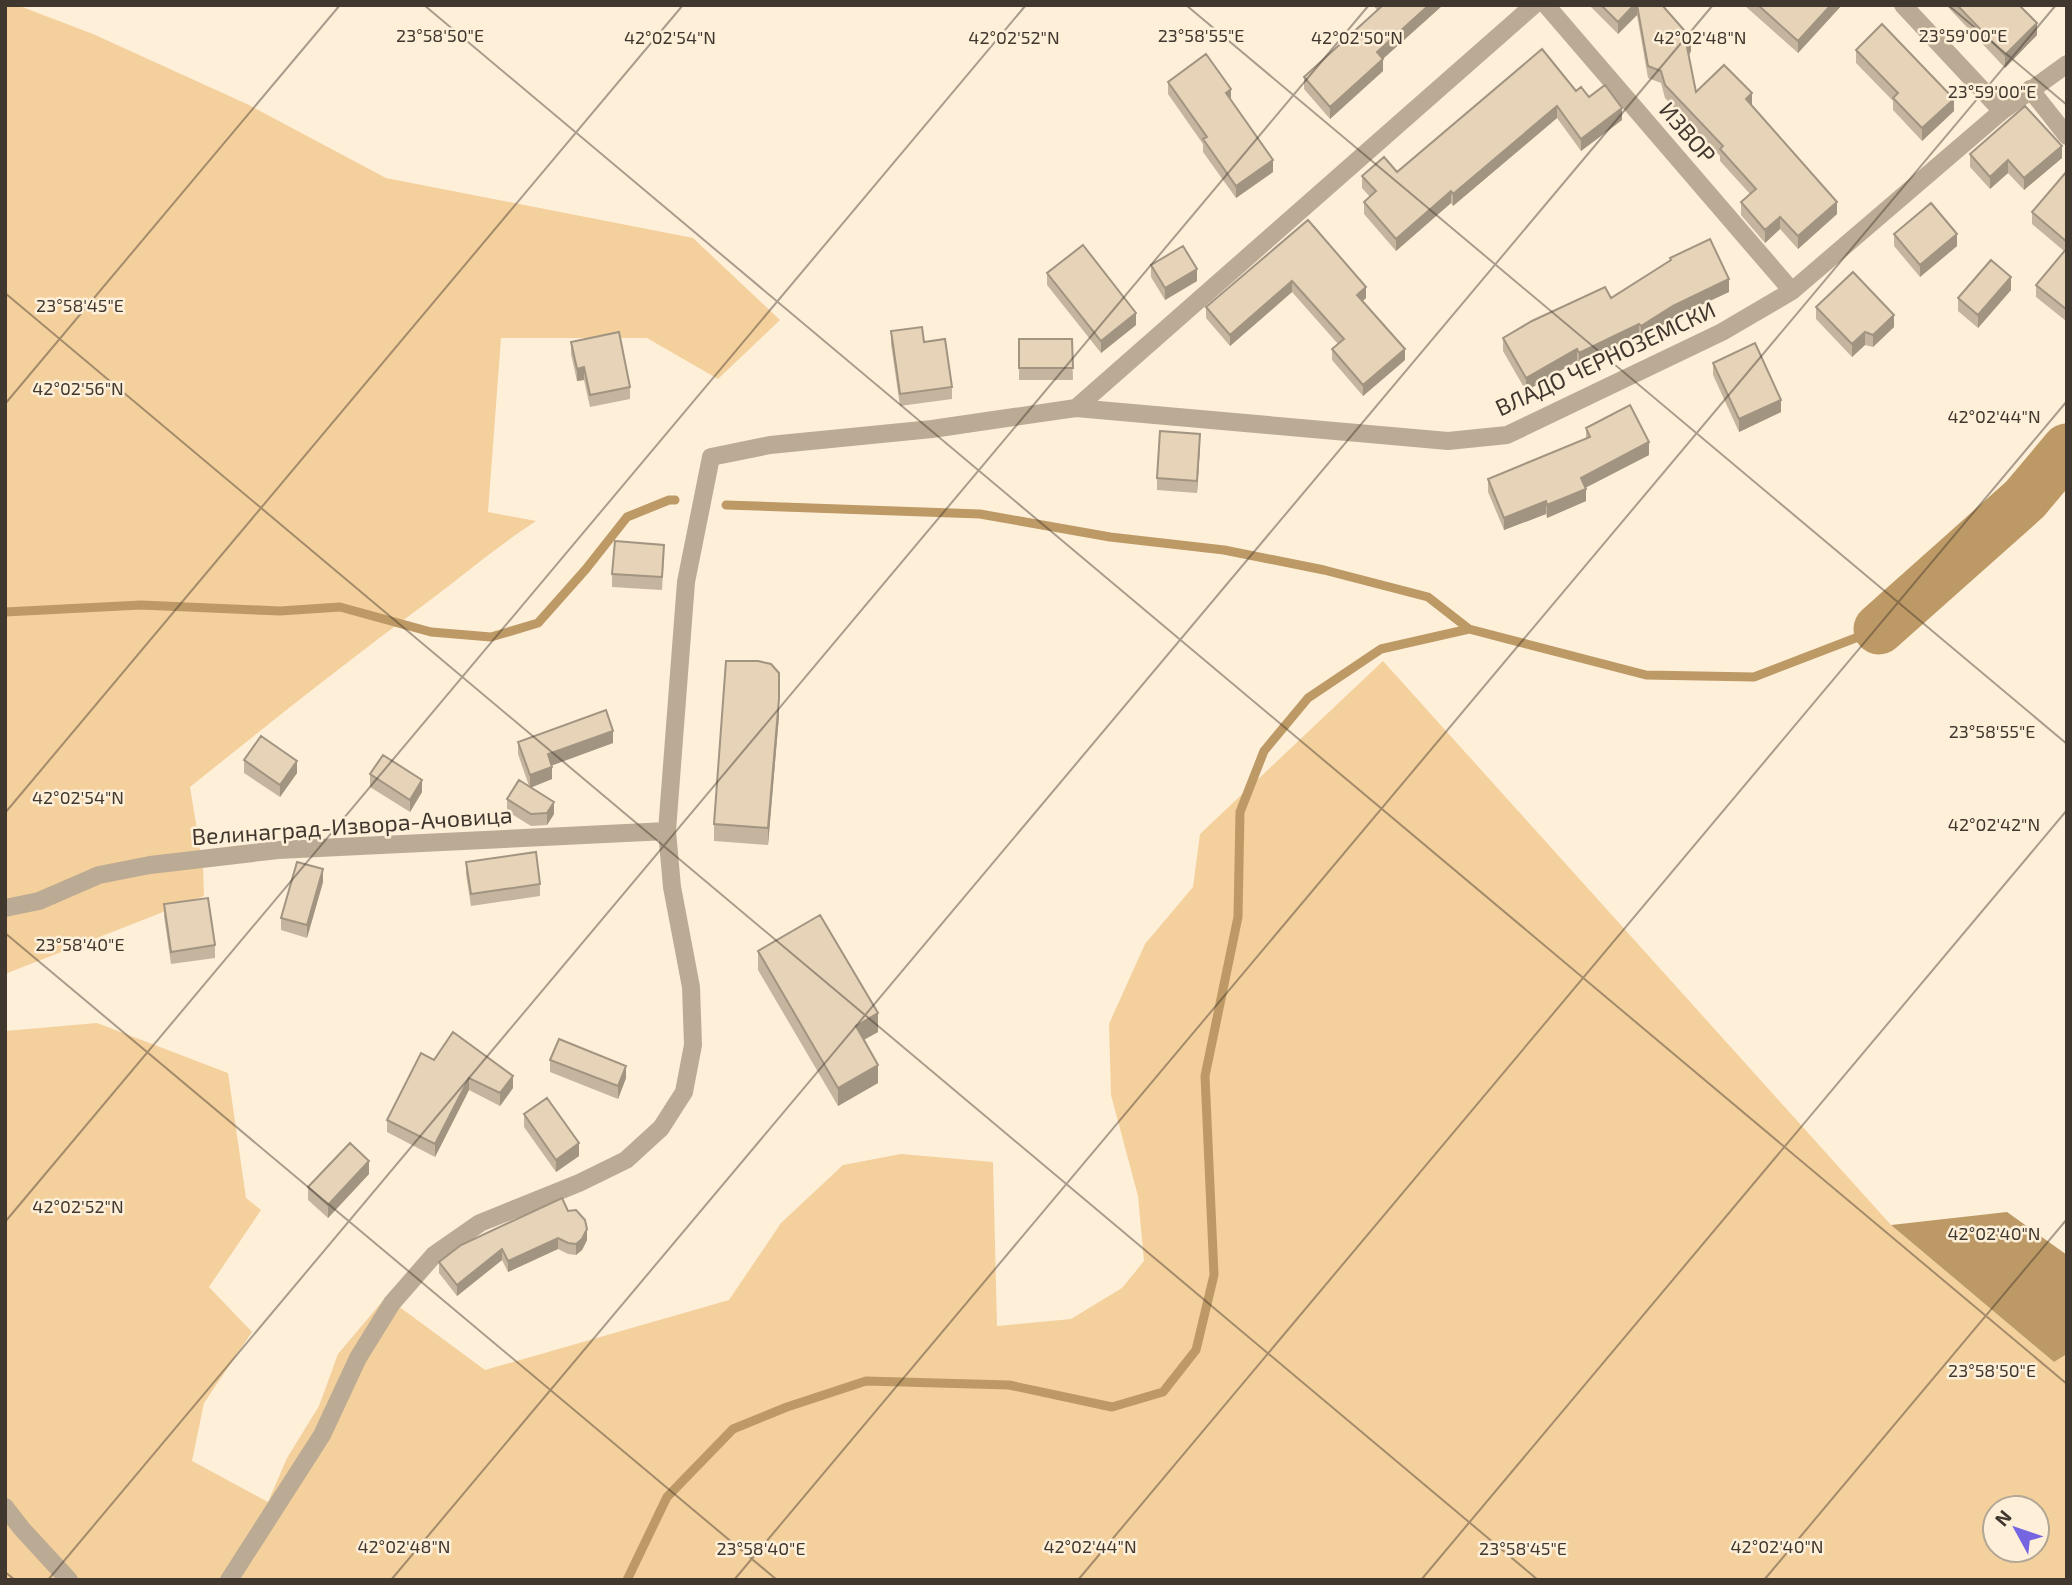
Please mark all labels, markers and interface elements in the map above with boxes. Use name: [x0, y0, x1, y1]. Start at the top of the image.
text: 23°58'50"E: [396, 24, 484, 46]
text: 23°58'55"E: [1158, 24, 1244, 46]
text: 23°59'00"E: [1919, 24, 2007, 46]
text: 42°02'54"N: [624, 26, 716, 48]
text: 42°02'52"N: [968, 26, 1060, 48]
text: 42°02'50"N: [1311, 26, 1403, 48]
text: 42°02'48"N: [1653, 26, 1747, 48]
text: 23°59'00"E: [1948, 80, 2036, 102]
street label: ИЗВОР: [1654, 96, 1722, 168]
text: 23°58'45"E: [36, 294, 124, 316]
street label: ВЛАДО ЧЕРНОЗЕМСКИ: [1490, 295, 1720, 421]
text: 42°02'56"N: [32, 377, 124, 399]
text: 42°02'44"N: [1947, 405, 2041, 427]
text: 23°58'55"E: [1949, 720, 2035, 742]
text: 42°02'54"N: [32, 786, 124, 808]
street label: Велинаград-Извора-Ачовица: [191, 800, 513, 850]
text: 42°02'42"N: [1948, 813, 2040, 835]
text: 23°58'40"E: [36, 933, 125, 955]
text: 42°02'52"N: [32, 1195, 124, 1217]
text: 42°02'40"N: [1947, 1222, 2041, 1244]
text: 23°58'50"E: [1948, 1359, 2036, 1381]
north arrow: [1981, 1494, 2051, 1564]
text: N: [1989, 1505, 2016, 1530]
text: 42°02'48"N: [357, 1535, 451, 1557]
text: 42°02'44"N: [1043, 1535, 1137, 1557]
text: 42°02'40"N: [1730, 1535, 1824, 1557]
text: 23°58'40"E: [717, 1537, 806, 1559]
text: 23°58'45"E: [1479, 1537, 1567, 1559]

